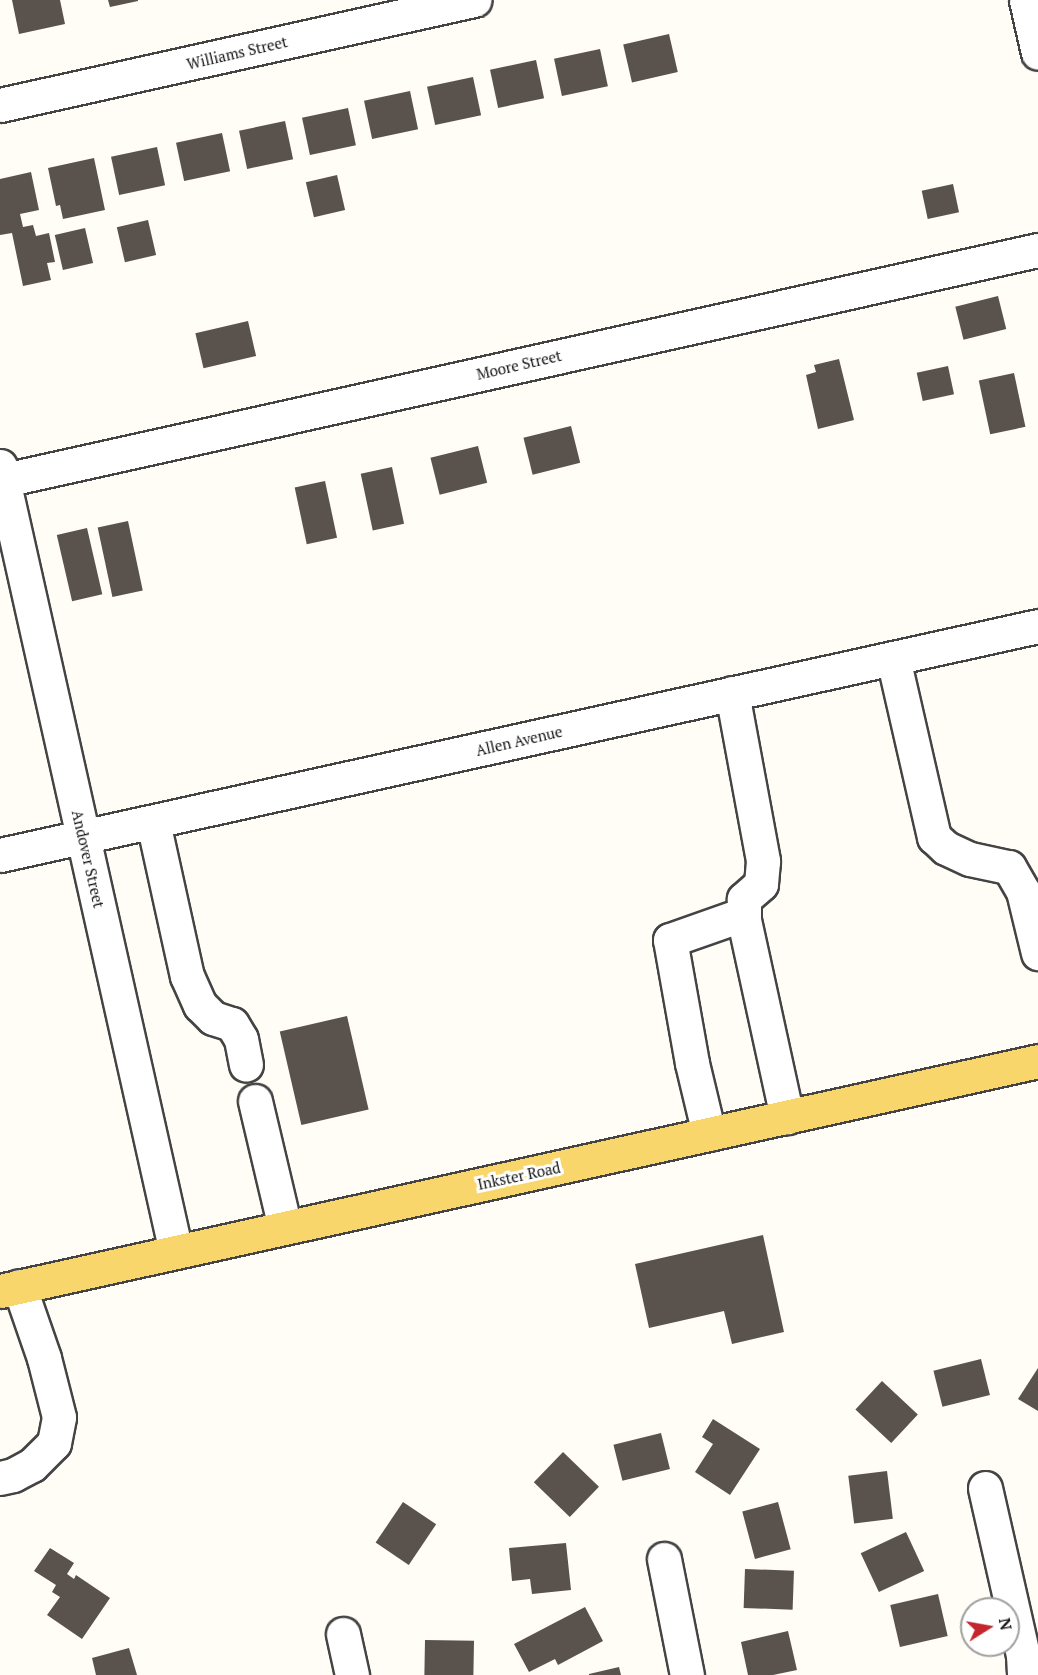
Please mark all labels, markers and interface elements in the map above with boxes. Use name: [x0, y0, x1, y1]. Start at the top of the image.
street label: Williams Street: [185, 33, 289, 73]
street label: Moore Street: [475, 346, 563, 384]
street label: Allen Avenue: [474, 722, 564, 760]
street label: Andover Street: [68, 808, 108, 910]
street label: Inkster Road: [476, 1158, 562, 1194]
north arrow: [960, 1597, 1020, 1657]
text: N: [994, 1616, 1018, 1632]

